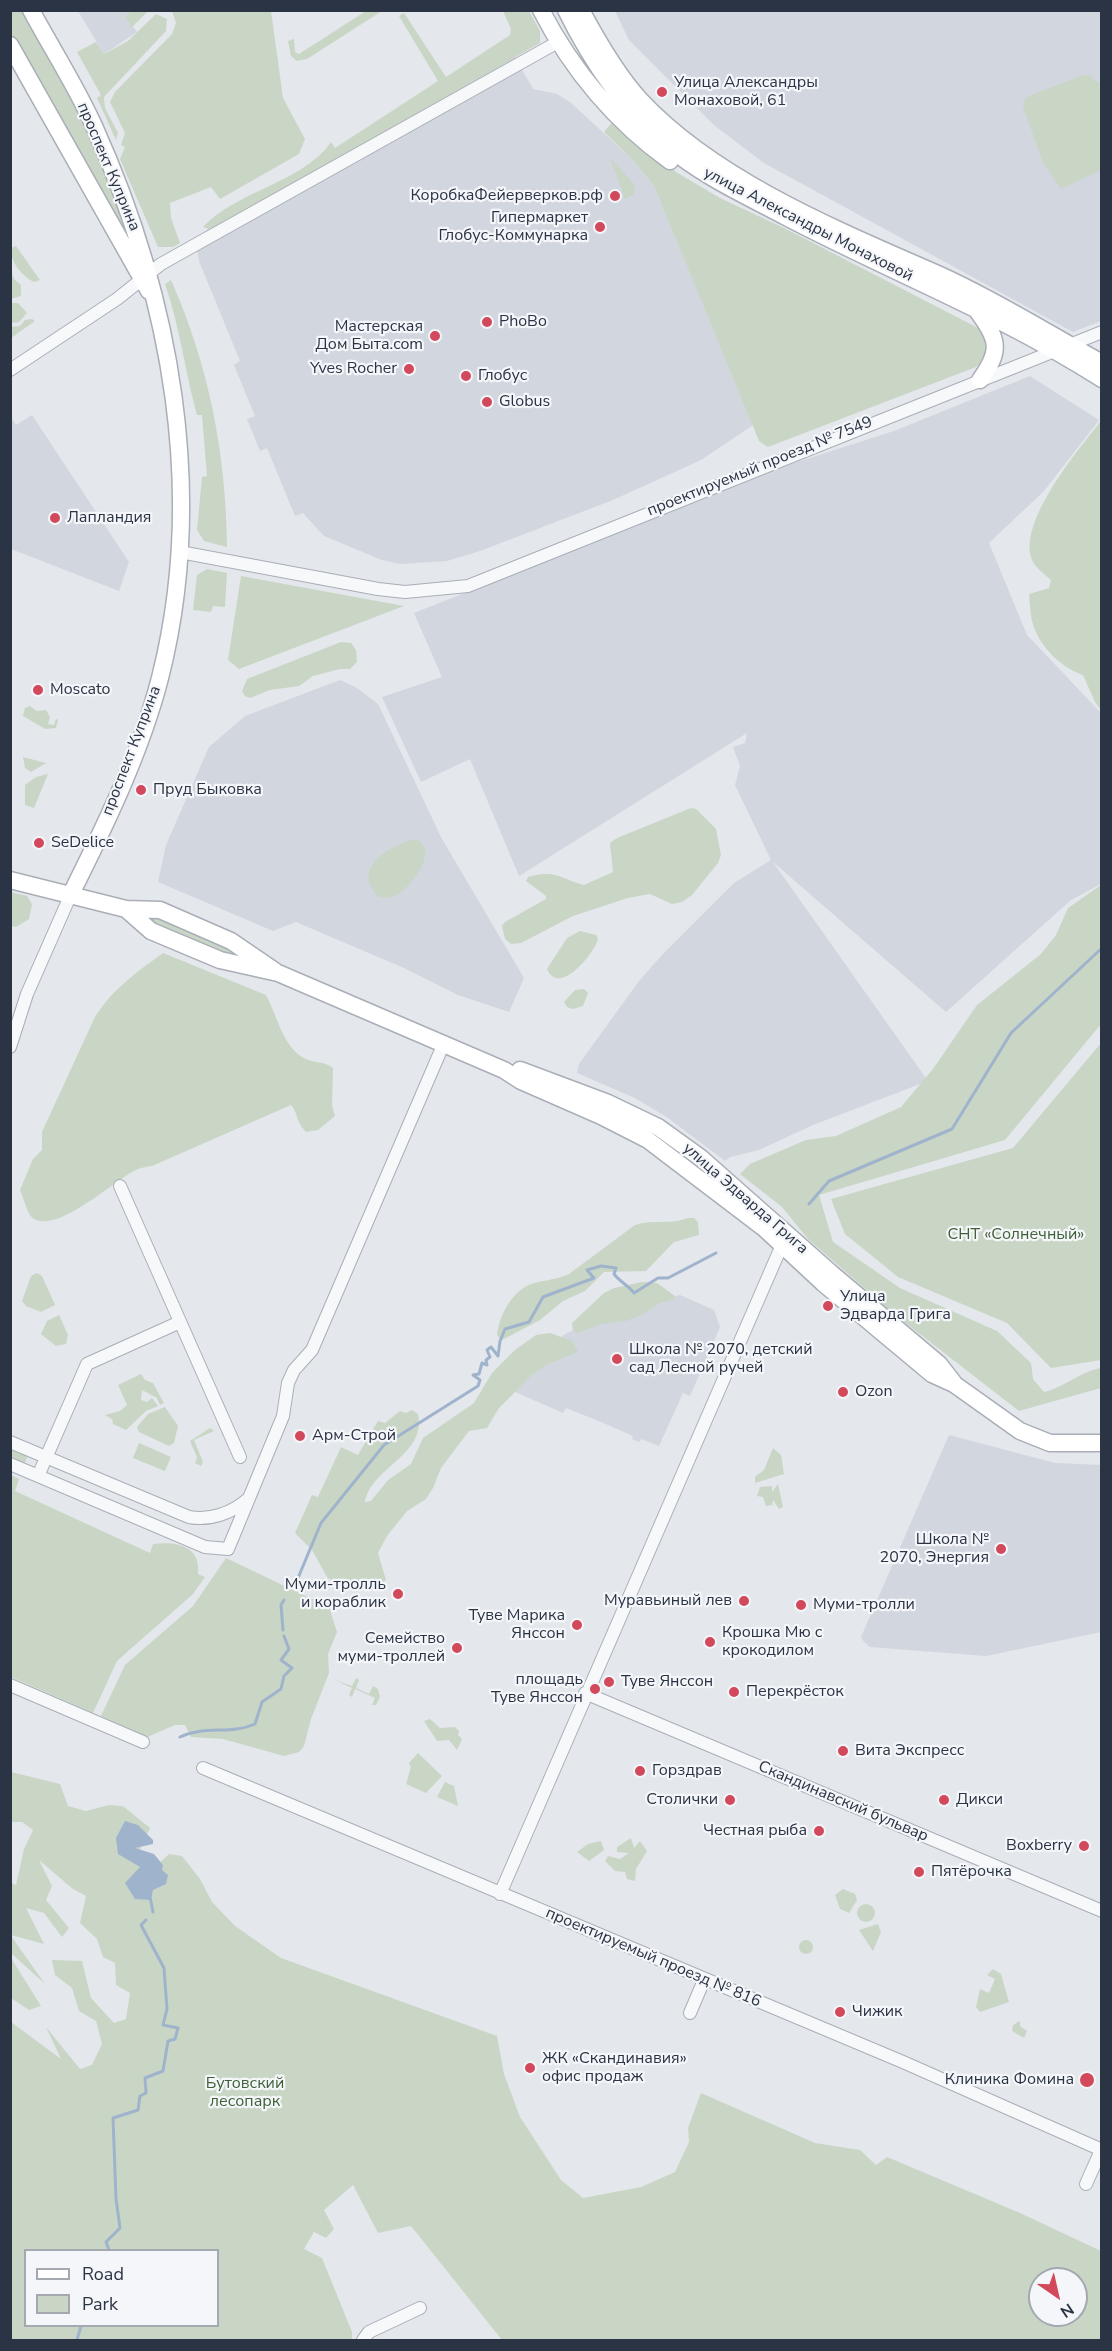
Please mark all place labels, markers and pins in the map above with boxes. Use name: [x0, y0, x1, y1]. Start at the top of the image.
place label: Улица Александры Монаховой, 61: [674, 73, 818, 111]
marker: Улица Александры Монаховой, 61: [655, 85, 669, 99]
place label: КоробкаФейерверков.рф: [410, 186, 603, 206]
marker: КоробкаФейерверков.рф: [608, 189, 622, 203]
place label: Гипермаркет Глобус-Коммунарка: [439, 208, 588, 246]
marker: Гипермаркет Глобус-Коммунарка: [593, 220, 607, 234]
place label: PhoBo: [499, 312, 547, 332]
marker: PhoBo: [480, 315, 494, 329]
place label: Мастерская Дом Быта.com: [315, 317, 423, 355]
marker: Мастерская Дом Быта.com: [428, 329, 442, 343]
place label: Yves Rocher: [310, 359, 397, 379]
marker: Yves Rocher: [402, 362, 416, 376]
place label: Глобус: [478, 366, 527, 386]
marker: Глобус: [459, 369, 473, 383]
place label: Globus: [499, 392, 550, 412]
marker: Globus: [480, 395, 494, 409]
place label: Лапландия: [67, 508, 151, 528]
marker: Лапландия: [48, 511, 62, 525]
place label: Moscato: [50, 680, 111, 700]
marker: Moscato: [31, 683, 45, 697]
place label: Пруд Быковка: [153, 780, 262, 800]
marker: Пруд Быковка: [134, 783, 148, 797]
place label: SeDelice: [51, 833, 114, 853]
marker: SeDelice: [32, 836, 46, 850]
place label: Улица Эдварда Грига: [840, 1287, 951, 1325]
marker: Улица Эдварда Грига: [821, 1299, 835, 1313]
place label: Школа № 2070, детский сад Лесной ручей: [629, 1340, 813, 1378]
marker: Школа № 2070, детский сад Лесной ручей: [610, 1352, 624, 1366]
place label: Ozon: [855, 1382, 893, 1402]
marker: Ozon: [836, 1385, 850, 1399]
place label: Арм-Строй: [312, 1426, 396, 1446]
marker: Арм-Строй: [293, 1429, 307, 1443]
place label: Школа № 2070, Энергия: [880, 1530, 989, 1568]
marker: Школа № 2070, Энергия: [994, 1542, 1008, 1556]
place label: Муми-тролль и кораблик: [285, 1575, 386, 1613]
marker: Муми-тролль и кораблик: [391, 1587, 405, 1601]
place label: Муравьиный лев: [604, 1591, 732, 1611]
marker: Муравьиный лев: [737, 1594, 751, 1608]
place label: Муми-тролли: [813, 1595, 915, 1615]
marker: Муми-тролли: [794, 1598, 808, 1612]
place label: Туве Марика Янссон: [468, 1606, 565, 1644]
marker: Туве Марика Янссон: [570, 1618, 584, 1632]
place label: Крошка Мю с крокодилом: [722, 1623, 822, 1661]
place label: Семейство муми-троллей: [338, 1629, 445, 1667]
marker: Крошка Мю с крокодилом: [703, 1635, 717, 1649]
marker: Семейство муми-троллей: [450, 1641, 464, 1655]
place label: площадь Туве Янссон: [491, 1670, 583, 1708]
place label: Туве Янссон: [621, 1672, 713, 1692]
marker: Туве Янссон: [602, 1675, 616, 1689]
marker: площадь Туве Янссон: [588, 1682, 602, 1696]
place label: Перекрёсток: [746, 1682, 844, 1702]
marker: Перекрёсток: [727, 1685, 741, 1699]
place label: Вита Экспресс: [855, 1741, 964, 1761]
marker: Вита Экспресс: [836, 1744, 850, 1758]
place label: Горздрав: [652, 1761, 722, 1781]
marker: Горздрав: [633, 1764, 647, 1778]
place label: Столички: [646, 1790, 718, 1810]
place label: Дикси: [956, 1790, 1003, 1810]
marker: Столички: [723, 1793, 737, 1807]
marker: Дикси: [937, 1793, 951, 1807]
place label: Честная рыба: [703, 1821, 807, 1841]
marker: Честная рыба: [812, 1824, 826, 1838]
place label: Boxberry: [1006, 1836, 1072, 1856]
marker: Boxberry: [1077, 1839, 1091, 1853]
place label: Пятёрочка: [931, 1862, 1012, 1882]
marker: Пятёрочка: [912, 1865, 926, 1879]
place label: Чижик: [852, 2002, 902, 2022]
marker: Чижик: [833, 2005, 847, 2019]
place label: ЖК «Скандинавия» офис продаж: [542, 2049, 687, 2087]
marker: ЖК «Скандинавия» офис продаж: [523, 2061, 537, 2075]
place label: Клиника Фомина: [945, 2070, 1074, 2090]
marker: Клиника Фомина: [1078, 2071, 1096, 2089]

